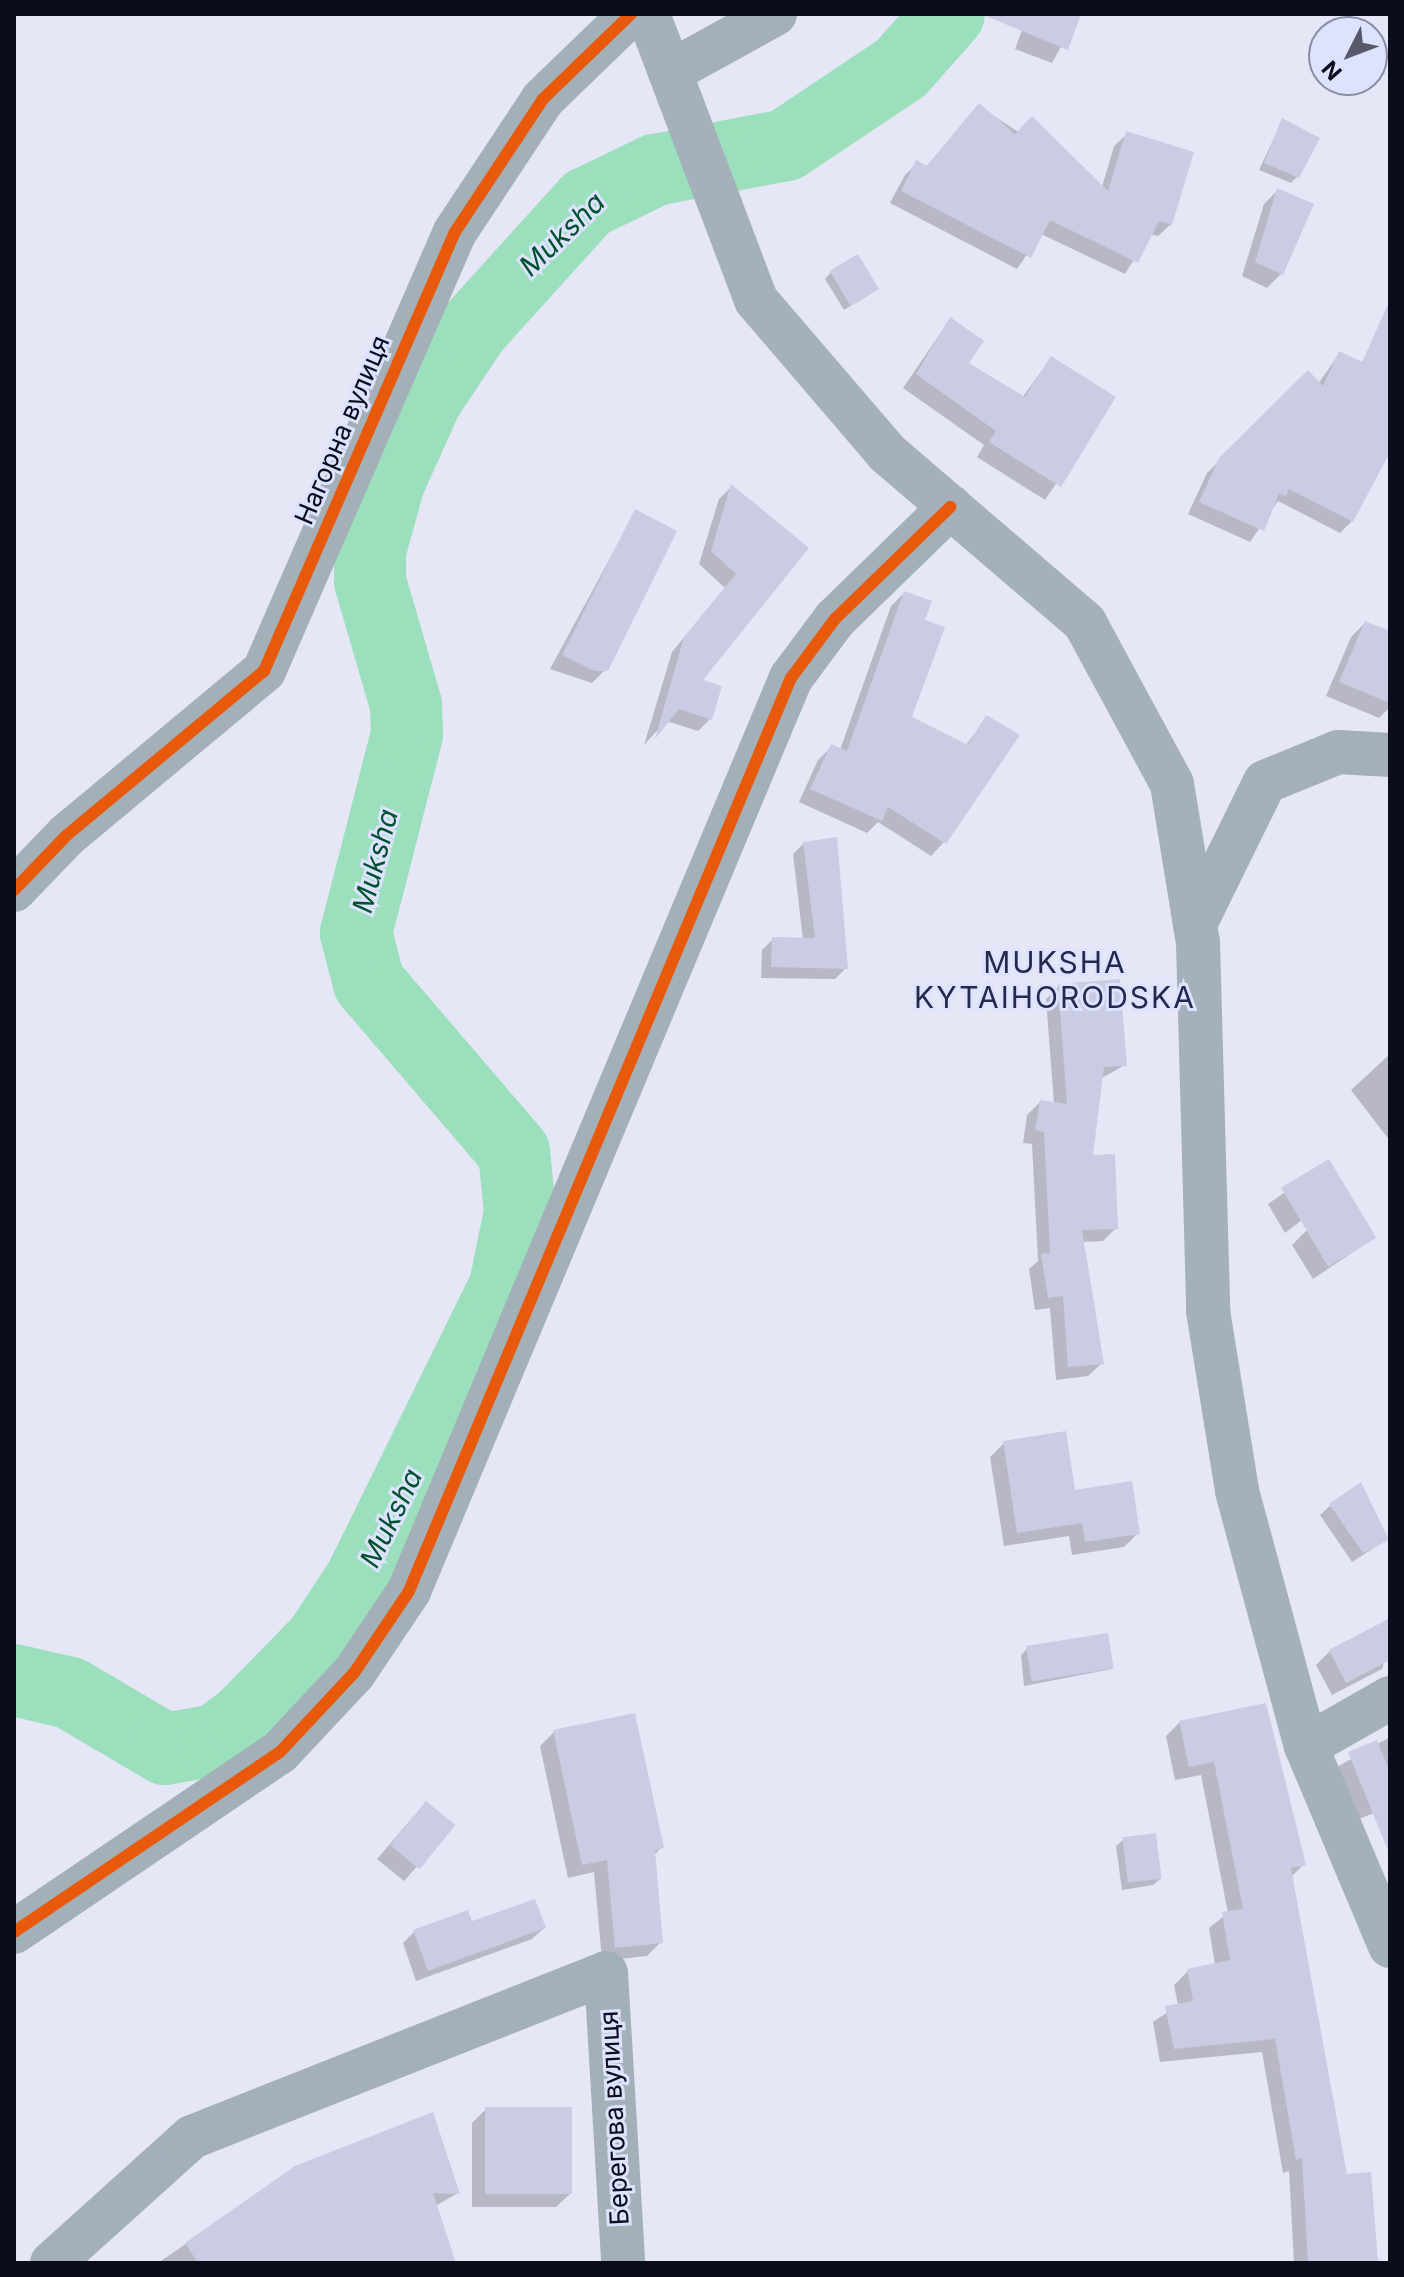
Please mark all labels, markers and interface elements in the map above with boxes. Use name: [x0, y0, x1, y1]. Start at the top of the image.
north arrow: [1308, 16, 1388, 96]
text: N: [1316, 56, 1347, 86]
water label: Muksha: [512, 185, 612, 283]
street label: Нагорна вулиця: [288, 331, 396, 529]
water label: Muksha: [345, 806, 405, 916]
district label: MUKSHA KYTAIHORODSKA: [914, 944, 1196, 1014]
water label: Muksha: [353, 1463, 429, 1573]
street label: Берегова вулиця: [593, 2010, 635, 2226]

